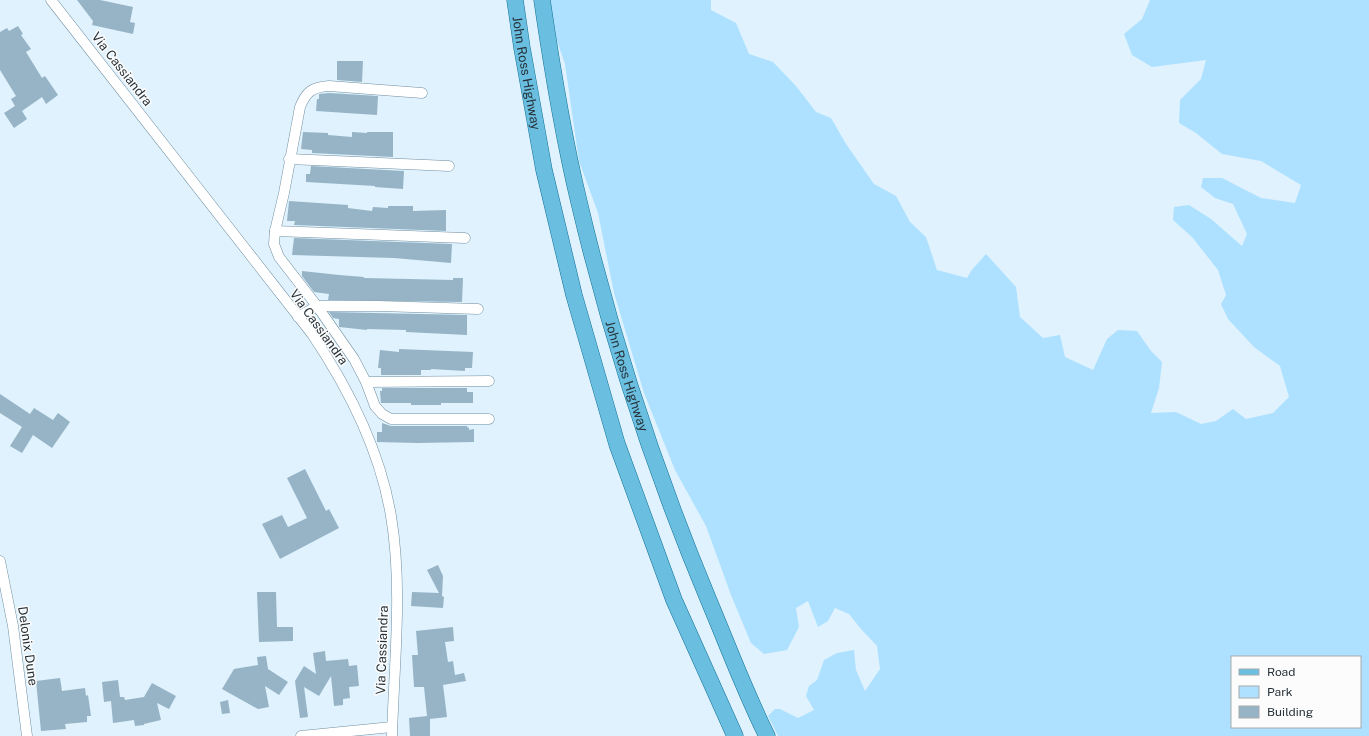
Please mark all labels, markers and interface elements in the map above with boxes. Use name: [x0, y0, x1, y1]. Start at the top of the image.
street label: John Ross Highway: [510, 15, 544, 131]
street label: Via Cassiandra: [89, 29, 155, 109]
street label: Via Cassiandra: [287, 287, 351, 367]
street label: John Ross Highway: [603, 319, 652, 433]
street label: Delonix Dune: [15, 605, 41, 687]
street label: Via Cassiandra: [373, 605, 391, 695]
legend: [1231, 656, 1361, 728]
text: Road: [1267, 665, 1295, 679]
text: Park: [1267, 685, 1293, 699]
text: Building: [1267, 705, 1313, 719]

